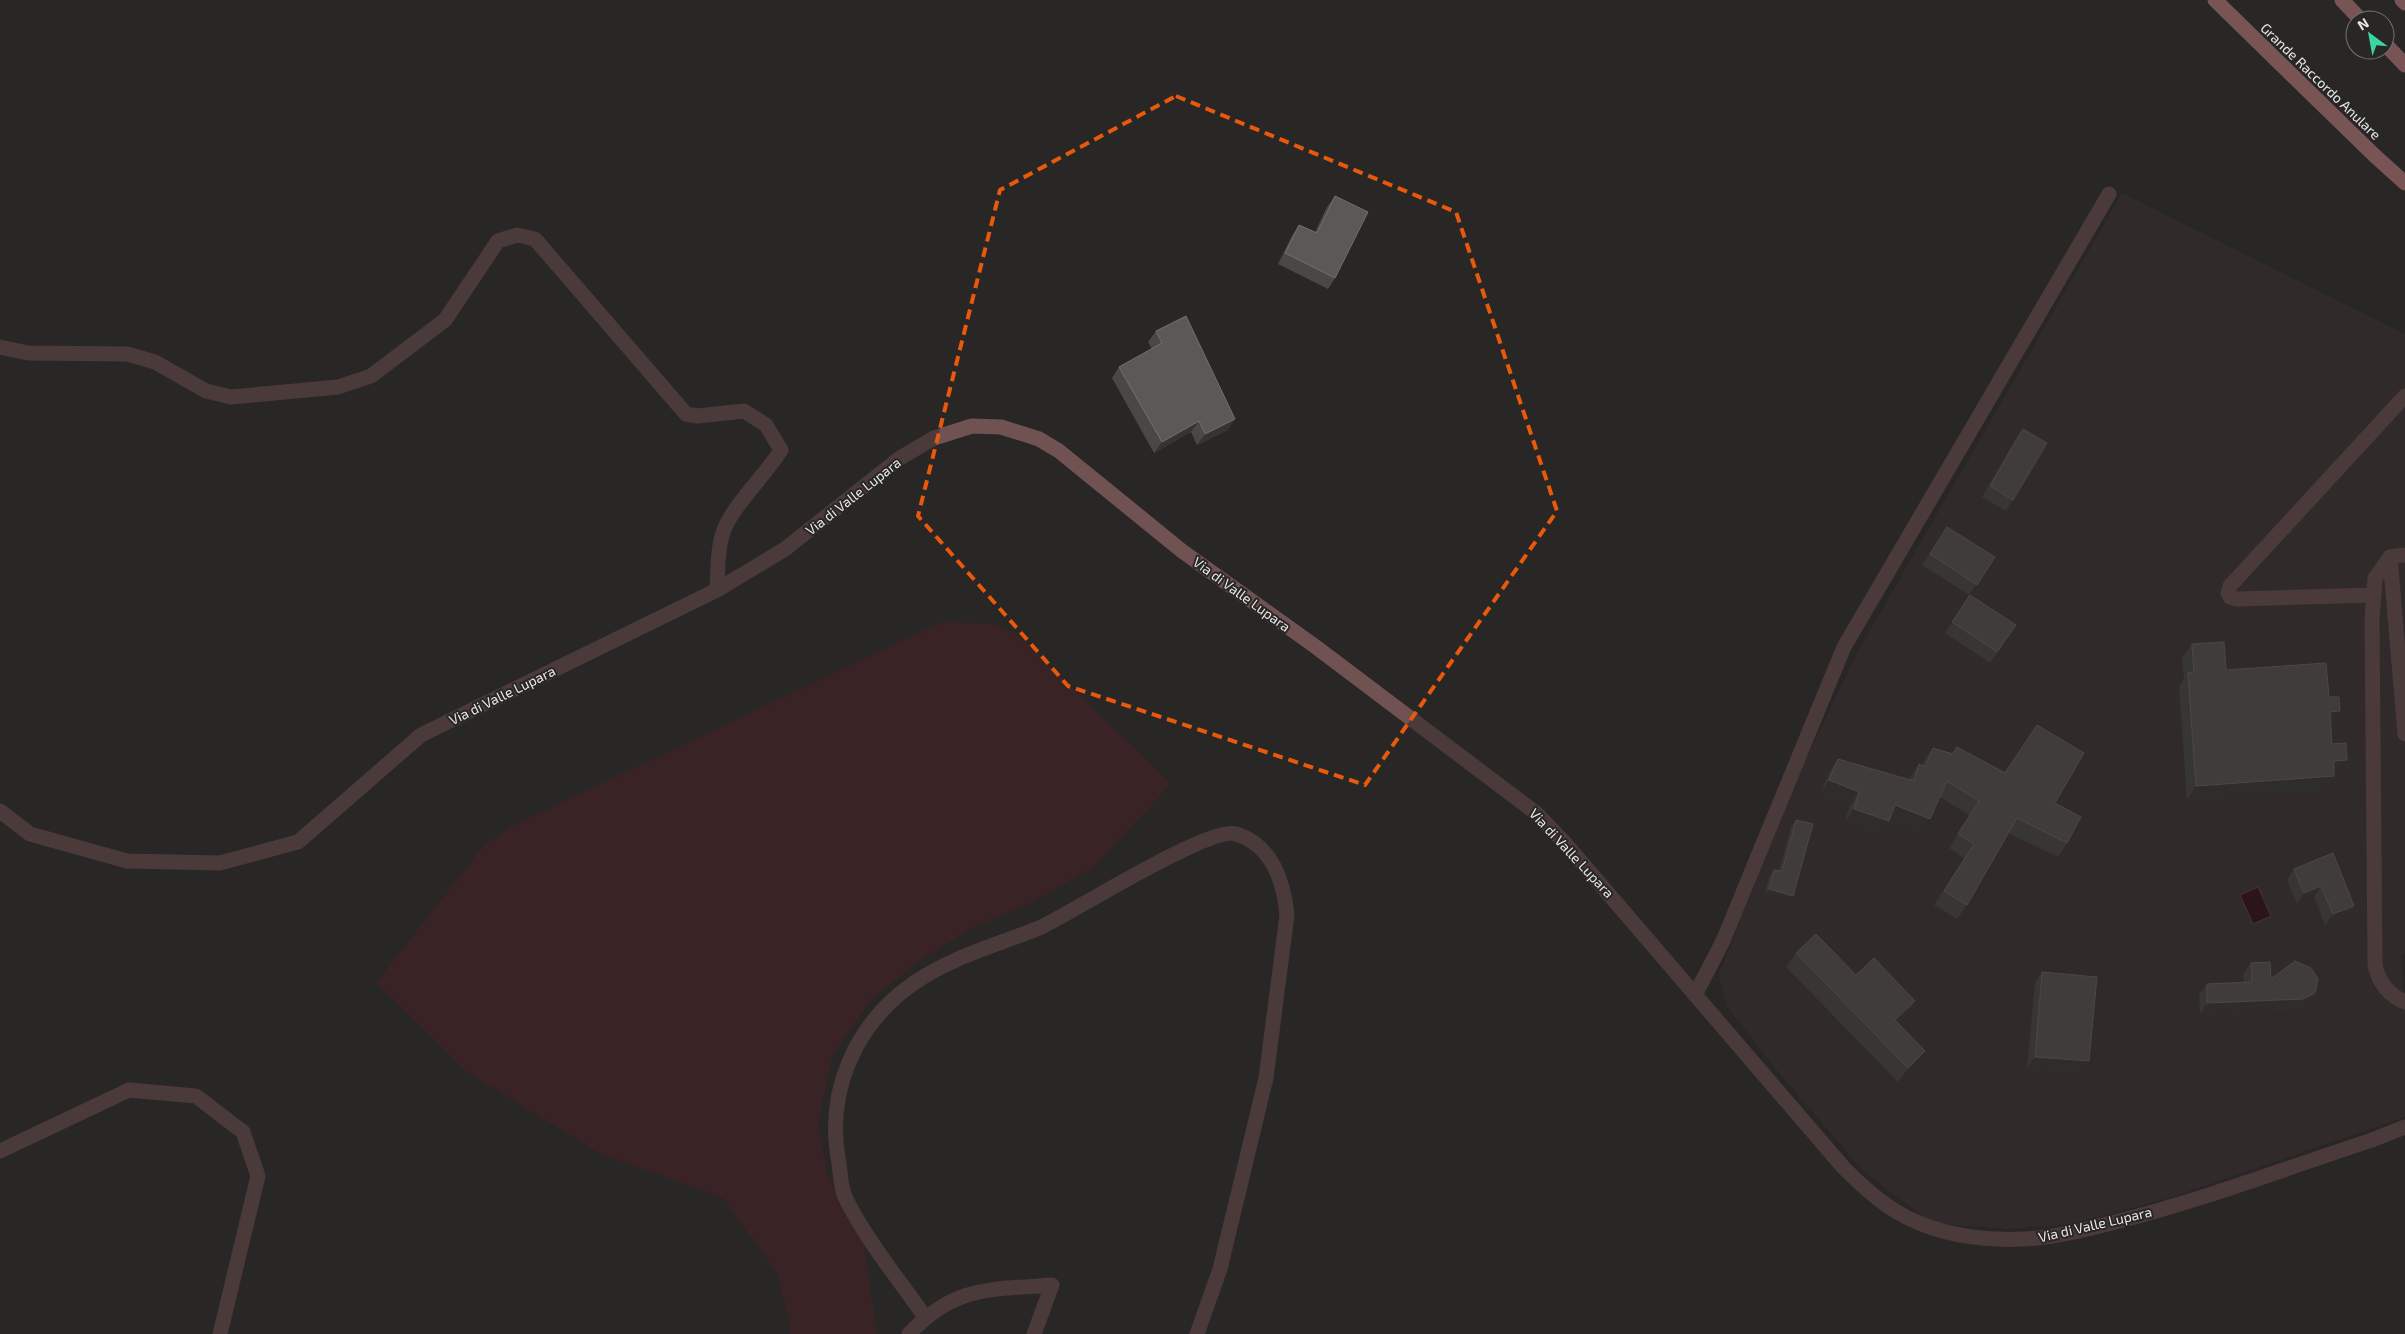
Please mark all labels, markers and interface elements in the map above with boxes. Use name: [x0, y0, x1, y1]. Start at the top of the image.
north arrow: [2345, 10, 2395, 60]
text: N: [2354, 14, 2372, 33]
street label: Grande Raccordo Anulare: [2257, 19, 2385, 143]
street label: Via di Valle Lupara: [802, 454, 904, 538]
street label: Via di Valle Lupara: [1190, 553, 1294, 635]
street label: Via di Valle Lupara: [446, 662, 558, 728]
street label: Via di Valle Lupara: [1526, 805, 1618, 901]
street label: Via di Valle Lupara: [2036, 1203, 2154, 1245]

